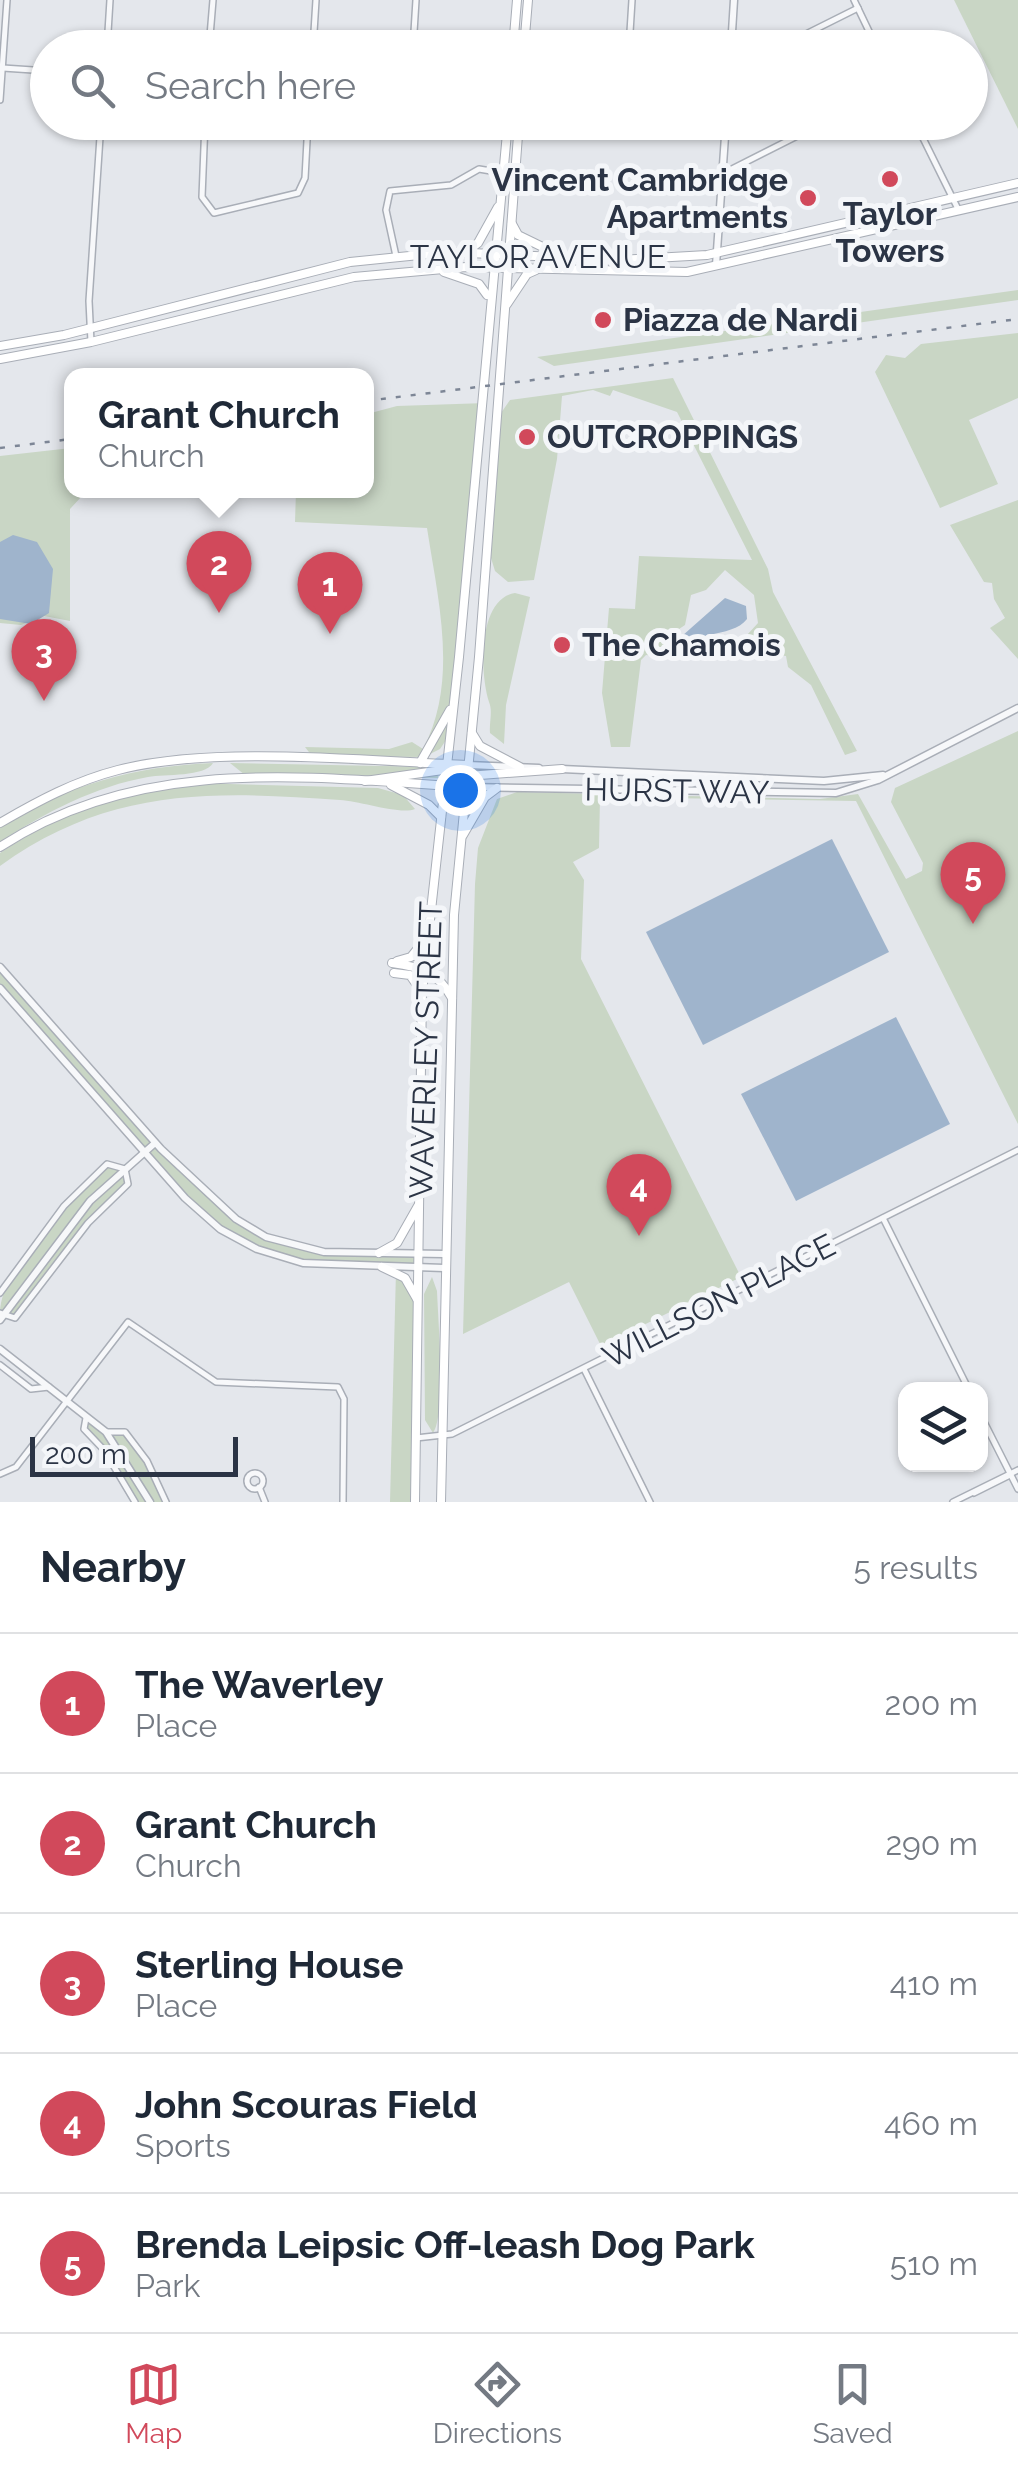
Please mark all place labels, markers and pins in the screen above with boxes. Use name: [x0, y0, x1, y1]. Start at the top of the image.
place label: Vincent Cambridge Apartments: [492, 161, 788, 235]
marker: Taylor Towers: [879, 168, 901, 190]
marker: Vincent Cambridge Apartments: [797, 187, 819, 209]
place label: Taylor Towers: [835, 195, 945, 269]
place label: Piazza de Nardi: [623, 301, 858, 338]
marker: Piazza de Nardi: [592, 309, 614, 331]
place label: OUTCROPPINGS: [547, 418, 798, 455]
marker: OUTCROPPINGS: [516, 426, 538, 448]
pin: 2: [186, 530, 252, 613]
pin: 1: [298, 552, 362, 634]
pin: 3: [12, 618, 76, 701]
place label: The Chamois: [582, 626, 781, 663]
marker: The Chamois: [551, 634, 573, 656]
pin: 5: [940, 842, 1006, 924]
pin: 4: [606, 1154, 672, 1236]

